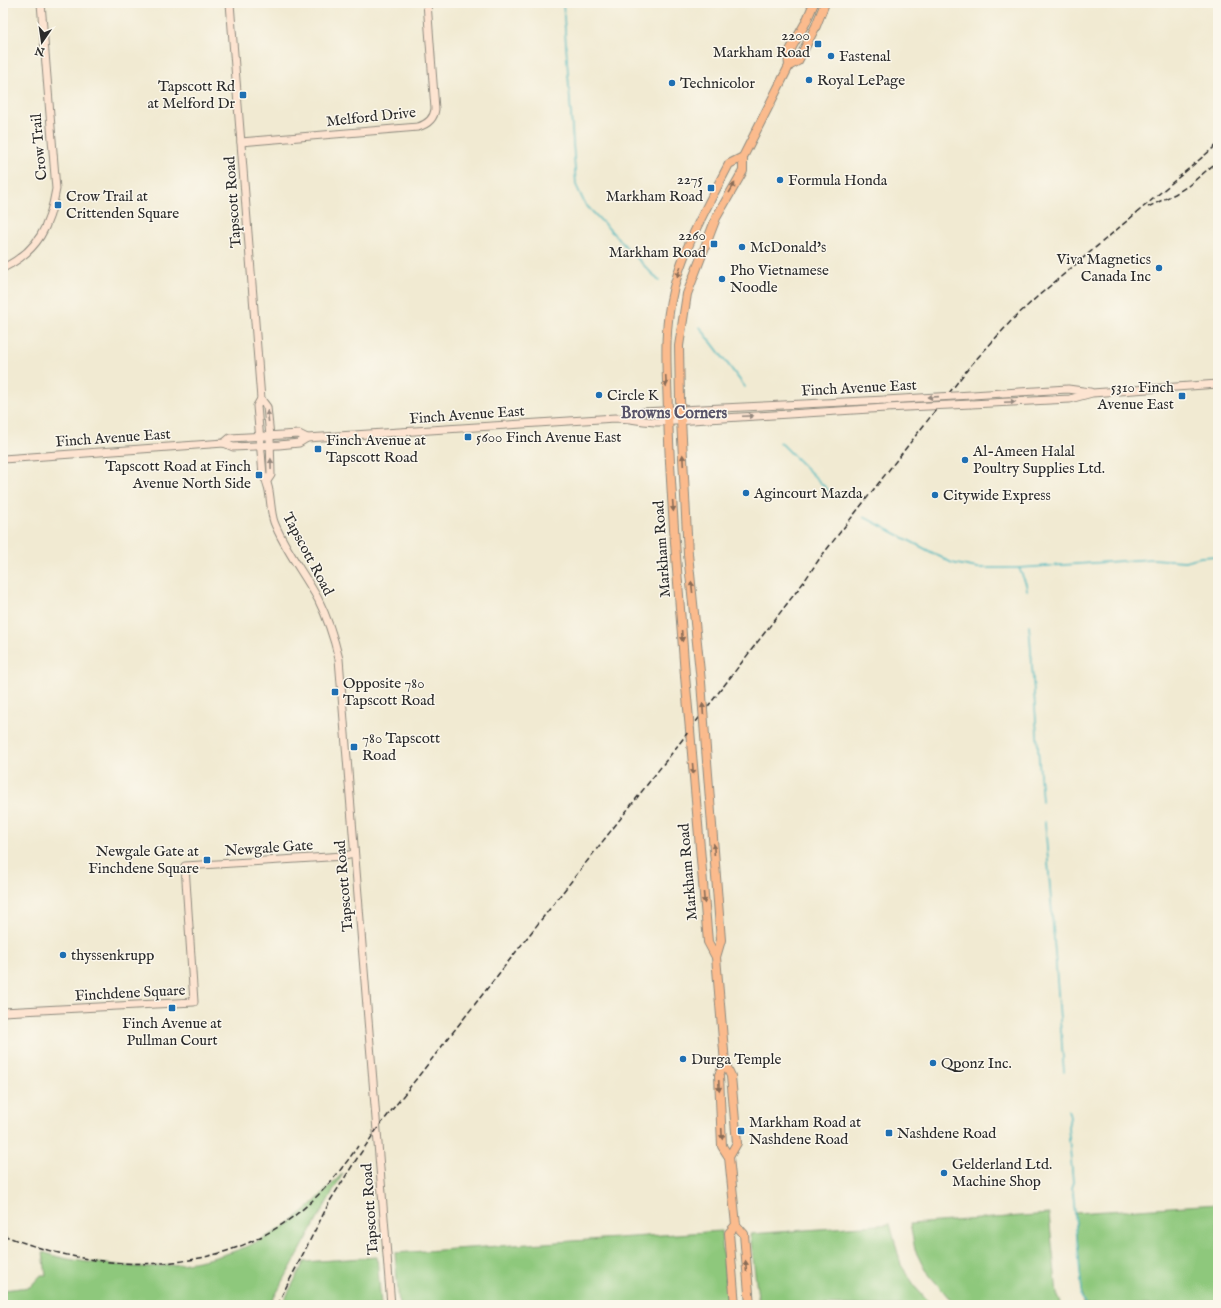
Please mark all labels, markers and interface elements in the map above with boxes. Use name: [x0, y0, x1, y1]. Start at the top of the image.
north arrow: [22, 22, 62, 62]
place label: 2200 Markham Road: [713, 26, 811, 62]
marker: 2200 Markham Road: [813, 39, 823, 49]
text: N: [33, 43, 47, 59]
place label: Fastenal: [839, 47, 892, 66]
marker: Fastenal: [826, 51, 836, 61]
place label: Royal LePage: [817, 71, 905, 90]
place label: Technicolor: [680, 74, 755, 93]
marker: Royal LePage: [804, 75, 814, 85]
place label: Tapscott Rd at Melford Dr: [147, 77, 236, 113]
marker: Technicolor: [667, 78, 677, 88]
marker: Tapscott Rd at Melford Dr: [238, 90, 248, 100]
street label: Melford Drive: [325, 103, 417, 131]
street label: Crow Trail: [27, 112, 51, 181]
street label: Tapscott Road: [220, 155, 246, 248]
place label: 2275 Markham Road: [606, 170, 704, 206]
place label: Formula Honda: [788, 171, 888, 190]
marker: Formula Honda: [775, 175, 785, 185]
marker: 2275 Markham Road: [706, 183, 716, 193]
one-way arrow: [729, 183, 736, 194]
place label: Crow Trail at Crittenden Square: [66, 187, 179, 223]
marker: Crow Trail at Crittenden Square: [53, 200, 63, 210]
place label: 2260 Markham Road: [609, 226, 707, 262]
place label: McDonald's: [750, 238, 826, 257]
marker: 2260 Markham Road: [709, 239, 719, 249]
marker: McDonald's: [737, 242, 747, 252]
place label: Viva Magnetics Canada Inc: [1055, 250, 1151, 286]
place label: Pho Vietnamese Noodle: [730, 261, 829, 297]
marker: Viva Magnetics Canada Inc: [1154, 263, 1164, 273]
one-way arrow: [676, 266, 682, 278]
marker: Pho Vietnamese Noodle: [717, 274, 727, 284]
one-way arrow: [663, 375, 670, 387]
street label: Finch Avenue East: [801, 375, 917, 401]
place label: 5310 Finch Avenue East: [1097, 378, 1174, 414]
place label: Circle K: [607, 386, 659, 405]
marker: Circle K: [594, 390, 604, 400]
marker: 5310 Finch Avenue East: [1177, 391, 1187, 401]
one-way arrow: [927, 394, 939, 401]
one-way arrow: [1004, 399, 1017, 405]
street label: Finch Avenue East: [409, 401, 525, 429]
district label: Browns Corners: [621, 404, 728, 424]
one-way arrow: [264, 410, 271, 422]
one-way arrow: [742, 413, 754, 420]
street label: Finch Avenue East: [55, 424, 171, 452]
place label: 5600 Finch Avenue East: [476, 428, 621, 447]
place label: Finch Avenue at Tapscott Road: [326, 431, 426, 467]
marker: 5600 Finch Avenue East: [463, 432, 473, 442]
place label: Al-Ameen Halal Poultry Supplies Ltd.: [972, 442, 1105, 478]
marker: Finch Avenue at Tapscott Road: [313, 444, 323, 454]
one-way arrow: [680, 454, 687, 466]
marker: Al-Ameen Halal Poultry Supplies Ltd.: [960, 455, 970, 465]
place label: Tapscott Road at Finch Avenue North Side: [105, 457, 251, 493]
one-way arrow: [268, 457, 274, 470]
marker: Tapscott Road at Finch Avenue North Side: [254, 470, 264, 480]
place label: Agincourt Mazda: [753, 484, 863, 503]
place label: Citywide Express: [943, 486, 1051, 505]
marker: Agincourt Mazda: [741, 488, 751, 498]
marker: Citywide Express: [930, 490, 940, 500]
street label: Markham Road: [649, 499, 675, 598]
one-way arrow: [669, 500, 676, 512]
street label: Tapscott Road: [278, 509, 338, 600]
one-way arrow: [688, 581, 695, 593]
one-way arrow: [678, 629, 685, 642]
place label: Opposite 780 Tapscott Road: [343, 674, 436, 710]
marker: Opposite 780 Tapscott Road: [330, 687, 340, 697]
one-way arrow: [700, 703, 707, 715]
place label: 780 Tapscott Road: [362, 729, 440, 765]
marker: 780 Tapscott Road: [349, 742, 359, 752]
one-way arrow: [690, 763, 697, 775]
street label: Markham Road: [674, 822, 702, 921]
street label: Newgale Gate: [224, 835, 314, 861]
street label: Tapscott Road: [330, 839, 357, 932]
place label: Newgale Gate at Finchdene Square: [88, 842, 199, 878]
one-way arrow: [711, 843, 717, 855]
marker: Newgale Gate at Finchdene Square: [202, 855, 212, 865]
one-way arrow: [700, 892, 707, 904]
place label: thyssenkrupp: [71, 946, 154, 965]
marker: thyssenkrupp: [58, 950, 68, 960]
street label: Finchdene Square: [74, 981, 186, 1005]
marker: Finch Avenue at Pullman Court: [167, 1003, 177, 1013]
place label: Finch Avenue at Pullman Court: [122, 1014, 222, 1050]
place label: Durga Temple: [691, 1050, 781, 1069]
marker: Durga Temple: [678, 1054, 688, 1064]
place label: Qponz Inc.: [941, 1054, 1012, 1073]
marker: Qponz Inc.: [928, 1058, 938, 1068]
one-way arrow: [716, 1080, 722, 1093]
place label: Markham Road at Nashdene Road: [749, 1113, 861, 1149]
place label: Nashdene Road: [897, 1124, 997, 1143]
marker: Markham Road at Nashdene Road: [736, 1126, 746, 1136]
one-way arrow: [718, 1128, 725, 1140]
marker: Nashdene Road: [884, 1128, 894, 1138]
place label: Gelderland Ltd. Machine Shop: [952, 1155, 1052, 1191]
street label: Tapscott Road: [357, 1162, 383, 1255]
marker: Gelderland Ltd. Machine Shop: [939, 1168, 949, 1178]
one-way arrow: [743, 1260, 750, 1272]

